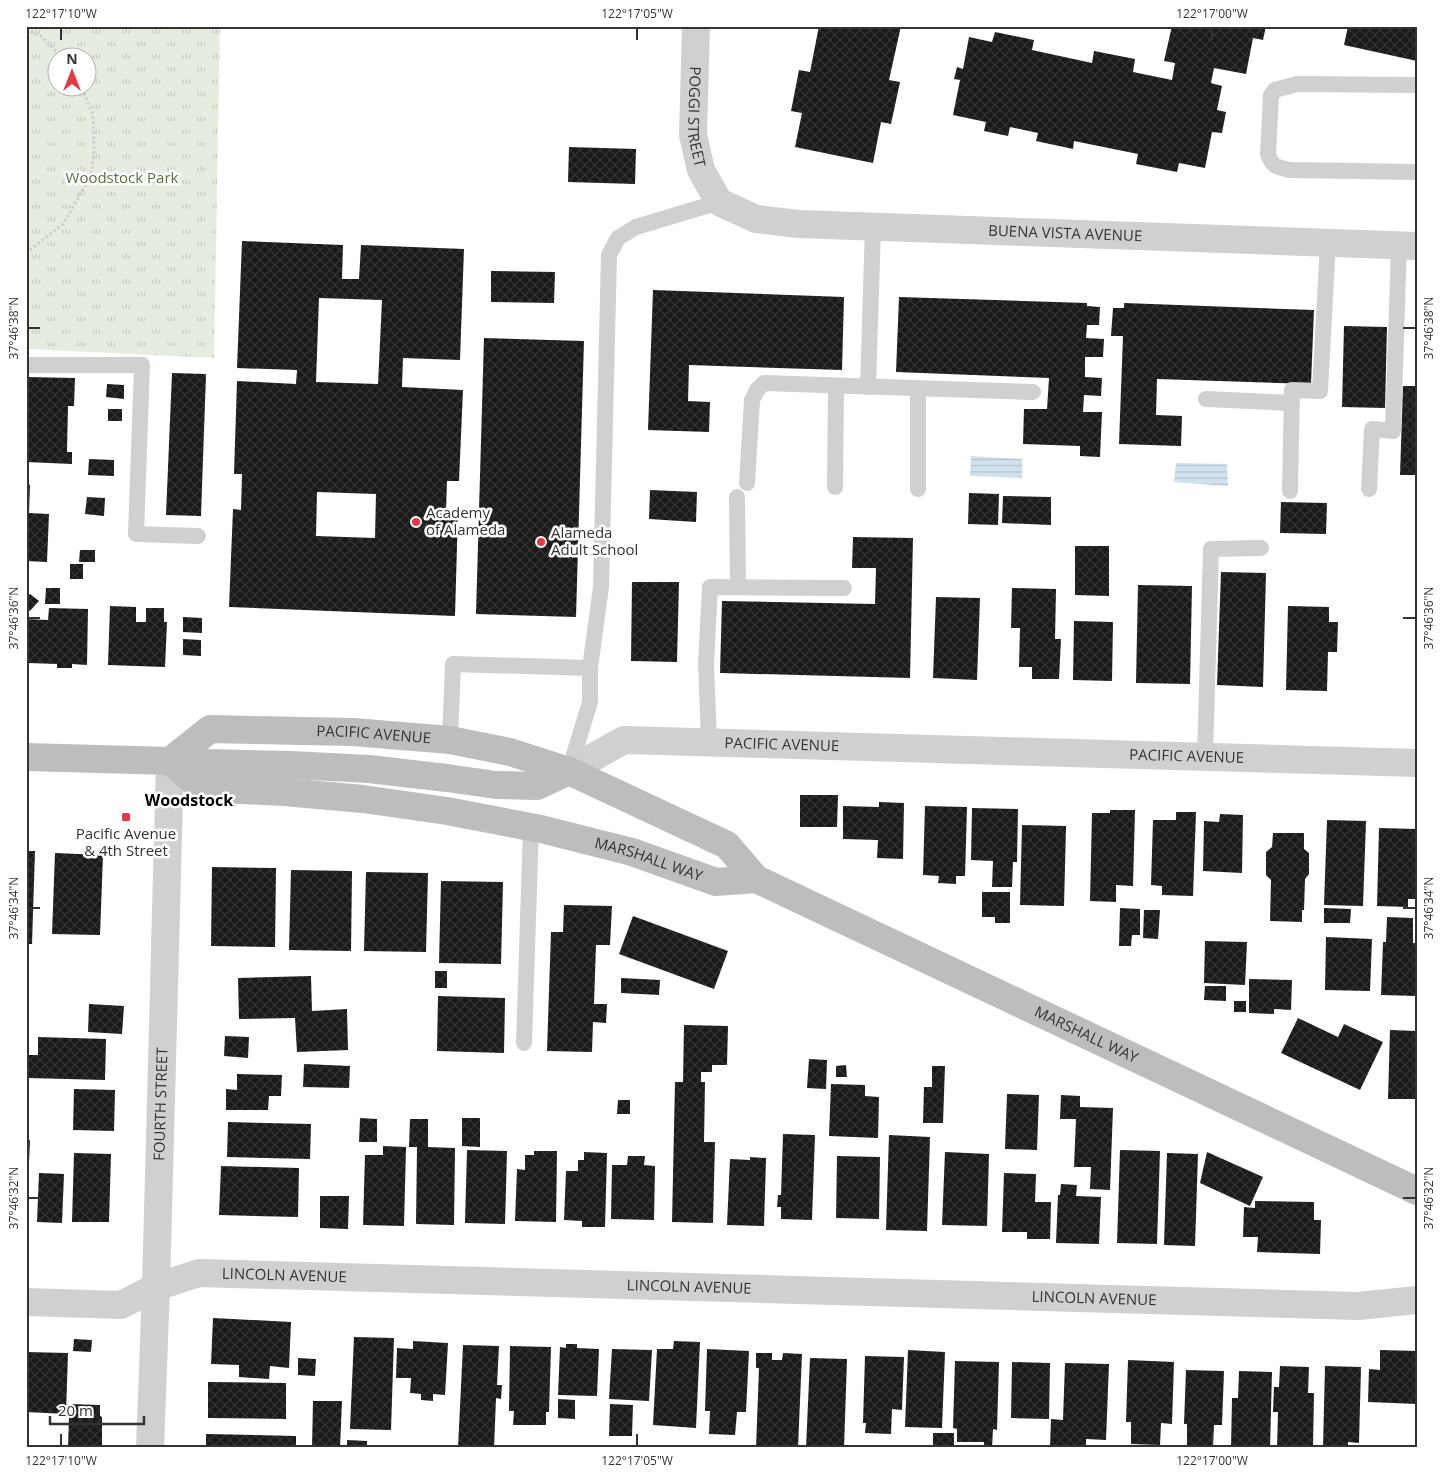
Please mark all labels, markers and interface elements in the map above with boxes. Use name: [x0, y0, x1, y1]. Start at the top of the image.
text: 122°17'10"W: [25, 5, 97, 22]
text: 122°17'05"W: [601, 5, 673, 22]
text: 122°17'00"W: [1176, 5, 1248, 22]
north arrow: [48, 48, 98, 98]
text: N: [66, 49, 78, 68]
street label: POGGI STREET: [684, 66, 711, 170]
park label: Woodstock Park: [66, 167, 179, 187]
street label: BUENA VISTA AVENUE: [988, 220, 1143, 245]
text: 37°46'38"N: [5, 297, 22, 359]
text: 37°46'38"N: [1420, 297, 1437, 359]
place label: Academy of Alameda: [426, 502, 505, 539]
marker: Academy of Alameda: [410, 516, 422, 528]
place label: Alameda Adult School: [551, 522, 638, 559]
marker: Alameda Adult School: [535, 536, 547, 548]
text: 37°46'36"N: [5, 587, 22, 649]
text: 37°46'36"N: [1420, 587, 1437, 649]
street label: PACIFIC AVENUE: [316, 720, 432, 747]
street label: PACIFIC AVENUE: [724, 732, 840, 755]
street label: PACIFIC AVENUE: [1129, 744, 1244, 767]
district label: Woodstock: [145, 789, 233, 811]
marker: Pacific Avenue & 4th Street: [120, 811, 132, 823]
place label: Pacific Avenue & 4th Street: [76, 823, 176, 860]
street label: MARSHALL WAY: [593, 832, 706, 886]
text: 37°46'34"N: [5, 877, 22, 939]
text: 37°46'34"N: [1420, 877, 1437, 939]
street label: MARSHALL WAY: [1031, 1001, 1142, 1067]
street label: FOURTH STREET: [148, 1046, 171, 1161]
text: 37°46'32"N: [5, 1167, 22, 1229]
text: 37°46'32"N: [1420, 1167, 1437, 1229]
street label: LINCOLN AVENUE: [222, 1263, 347, 1286]
street label: LINCOLN AVENUE: [626, 1274, 752, 1298]
street label: LINCOLN AVENUE: [1031, 1286, 1157, 1309]
scale bar: [50, 1394, 144, 1426]
text: 20 m: [58, 1400, 93, 1420]
text: 122°17'10"W: [25, 1452, 97, 1469]
text: 122°17'05"W: [601, 1452, 673, 1469]
text: 122°17'00"W: [1176, 1452, 1248, 1469]

